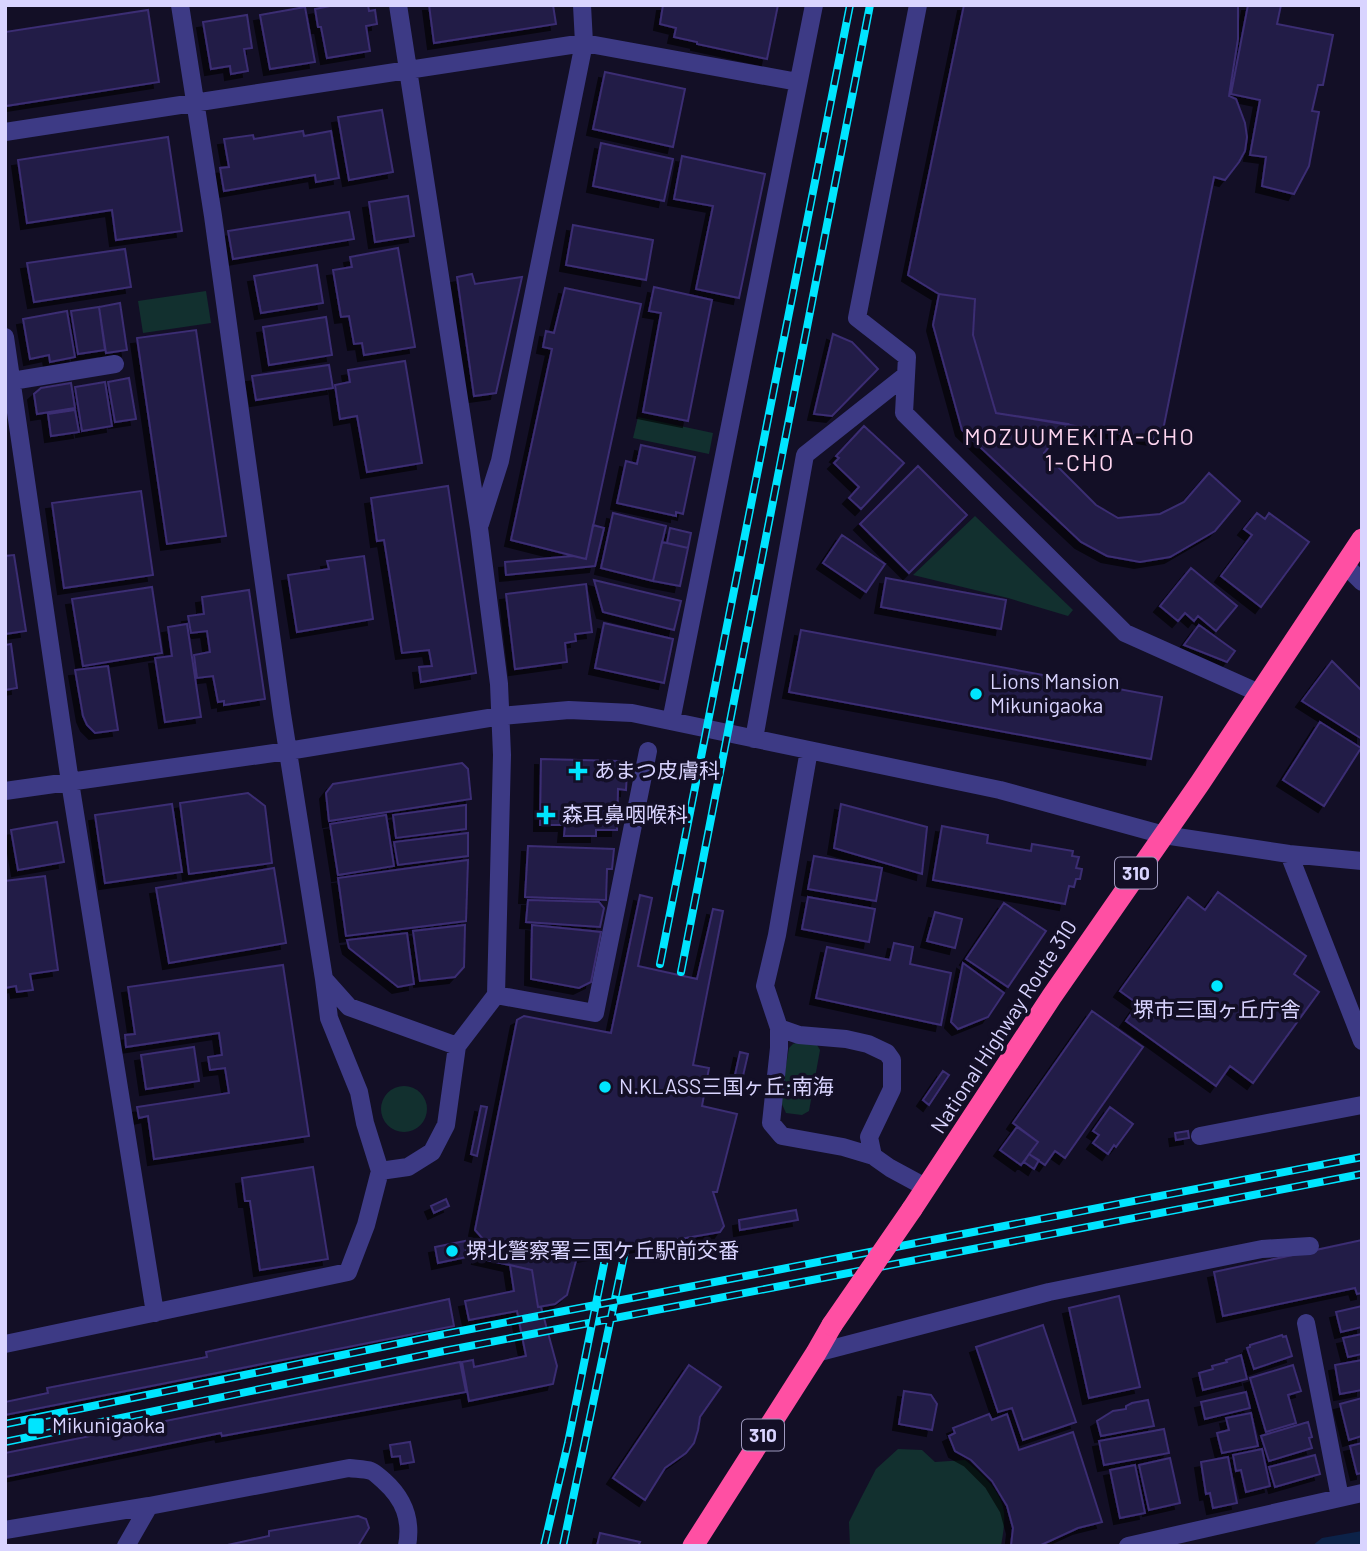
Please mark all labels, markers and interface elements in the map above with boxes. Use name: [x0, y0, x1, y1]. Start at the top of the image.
district label: MOZUUMEKITA-CHO 1-CHO: [964, 422, 1196, 476]
place label: Lions Mansion Mikunigaoka: [990, 668, 1120, 717]
marker: Lions Mansion Mikunigaoka: [968, 686, 984, 702]
place label: あまつ皮膚科: [594, 757, 720, 782]
marker: あまつ皮膚科: [568, 761, 588, 781]
place label: 森耳鼻咽喉科: [562, 801, 688, 826]
marker: 森耳鼻咽喉科: [536, 805, 556, 825]
road number: 310: [1115, 858, 1157, 888]
street label: National Highway Route 310: [924, 915, 1081, 1138]
marker: 堺市三国ヶ丘庁舎: [1209, 978, 1225, 994]
place label: 堺市三国ヶ丘庁舎: [1133, 996, 1301, 1021]
place label: N.KLASS三国ヶ丘;南海: [619, 1073, 834, 1098]
marker: N.KLASS三国ヶ丘;南海: [597, 1079, 613, 1095]
place label: 堺北警察署三国ケ丘駅前交番: [466, 1237, 739, 1262]
marker: 堺北警察署三国ケ丘駅前交番: [444, 1243, 460, 1259]
place label: Mikunigaoka: [52, 1412, 165, 1437]
marker: Mikunigaoka: [26, 1416, 46, 1436]
road number: 310: [742, 1420, 784, 1450]

